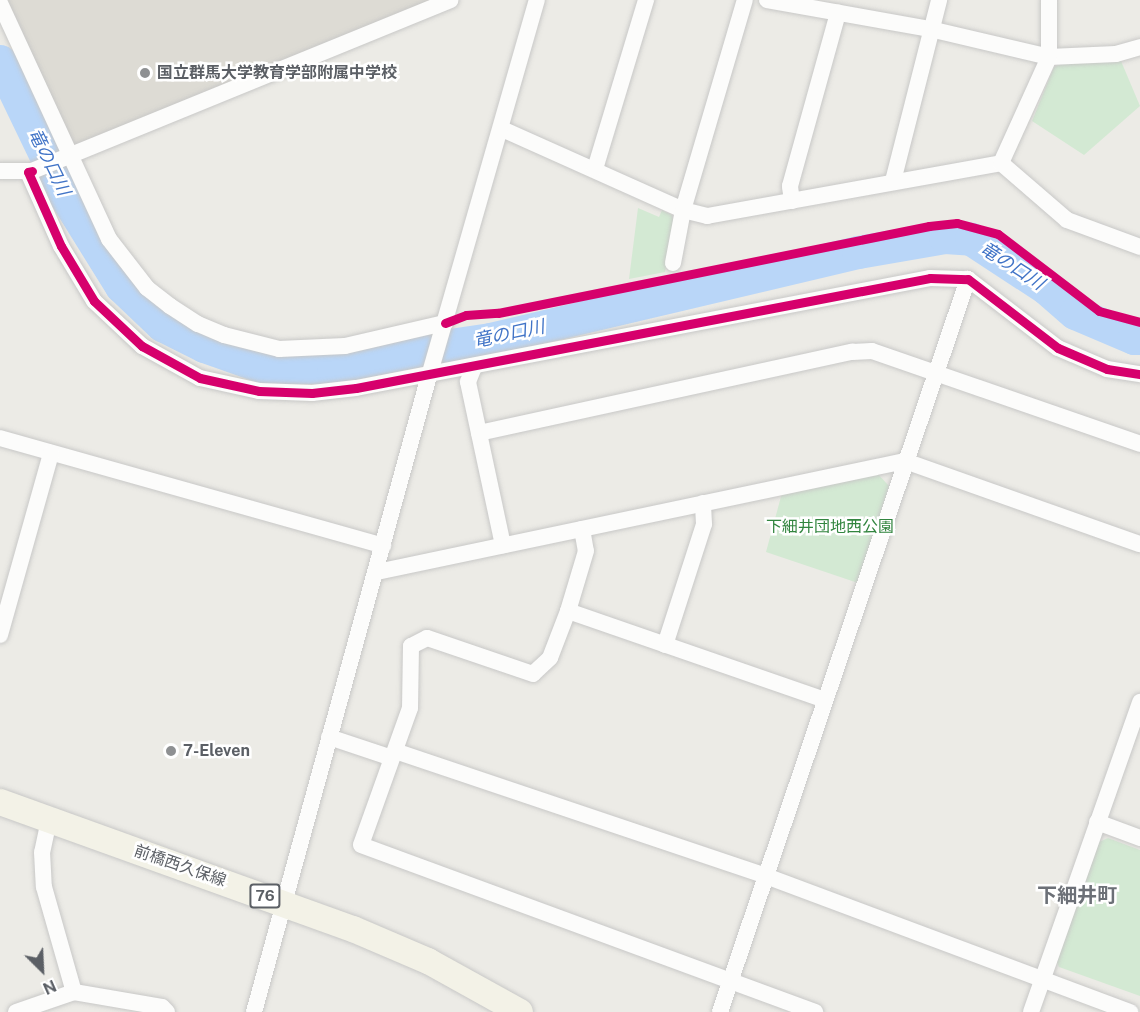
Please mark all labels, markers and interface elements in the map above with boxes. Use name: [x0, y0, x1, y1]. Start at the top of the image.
place label: 国立群馬大学教育学部附属中学校: [157, 63, 397, 83]
marker: 国立群馬大学教育学部附属中学校: [138, 66, 152, 80]
water label: 竜の口川: [24, 125, 74, 199]
water label: 竜の口川: [976, 237, 1048, 295]
water label: 竜の口川: [472, 316, 546, 352]
park label: 下細井団地西公園: [766, 517, 894, 537]
place label: 7-Eleven: [183, 741, 250, 761]
marker: 7-Eleven: [164, 744, 178, 758]
street label: 前橋西久保線: [131, 841, 229, 891]
district label: 下細井町: [1037, 883, 1117, 907]
road number: 76: [248, 884, 282, 908]
north arrow: [12, 940, 72, 1000]
text: N: [40, 976, 59, 998]

